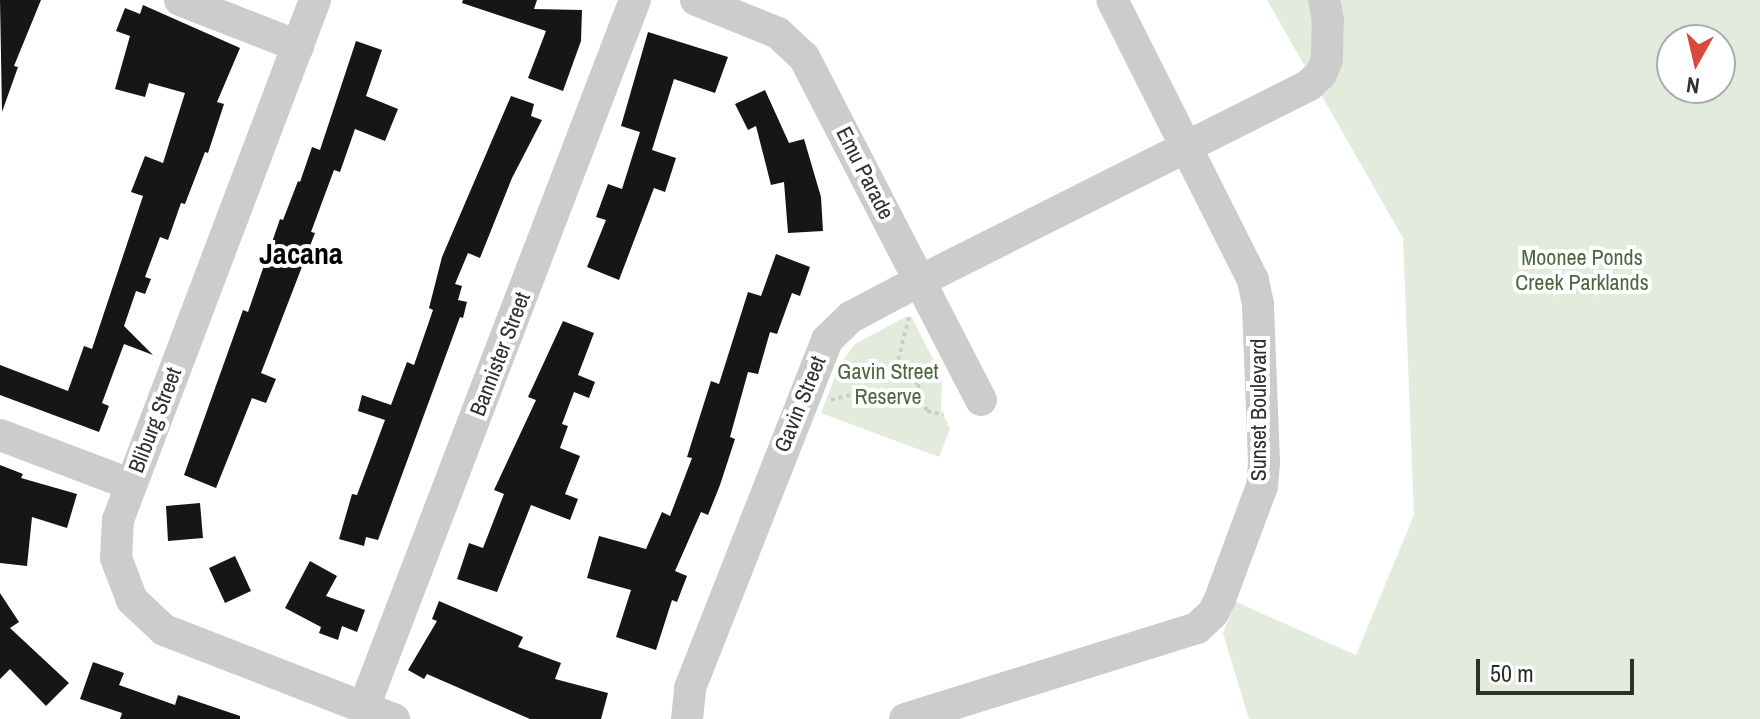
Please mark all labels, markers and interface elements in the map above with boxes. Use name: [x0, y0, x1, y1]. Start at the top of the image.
north arrow: [1656, 24, 1736, 104]
text: N: [1684, 70, 1701, 102]
street label: Emu Parade: [830, 122, 900, 224]
district label: Jacana: [259, 235, 343, 271]
park label: Moonee Ponds Creek Parklands: [1515, 244, 1649, 296]
street label: Bannister Street: [464, 288, 536, 420]
street label: Sunset Boulevard: [1246, 339, 1272, 481]
street label: Gavin Street: [769, 352, 831, 456]
park label: Gavin Street Reserve: [837, 358, 939, 410]
street label: Bliburg Street: [123, 364, 187, 476]
scale bar: [1480, 643, 1638, 693]
text: 50 m: [1490, 657, 1534, 689]

